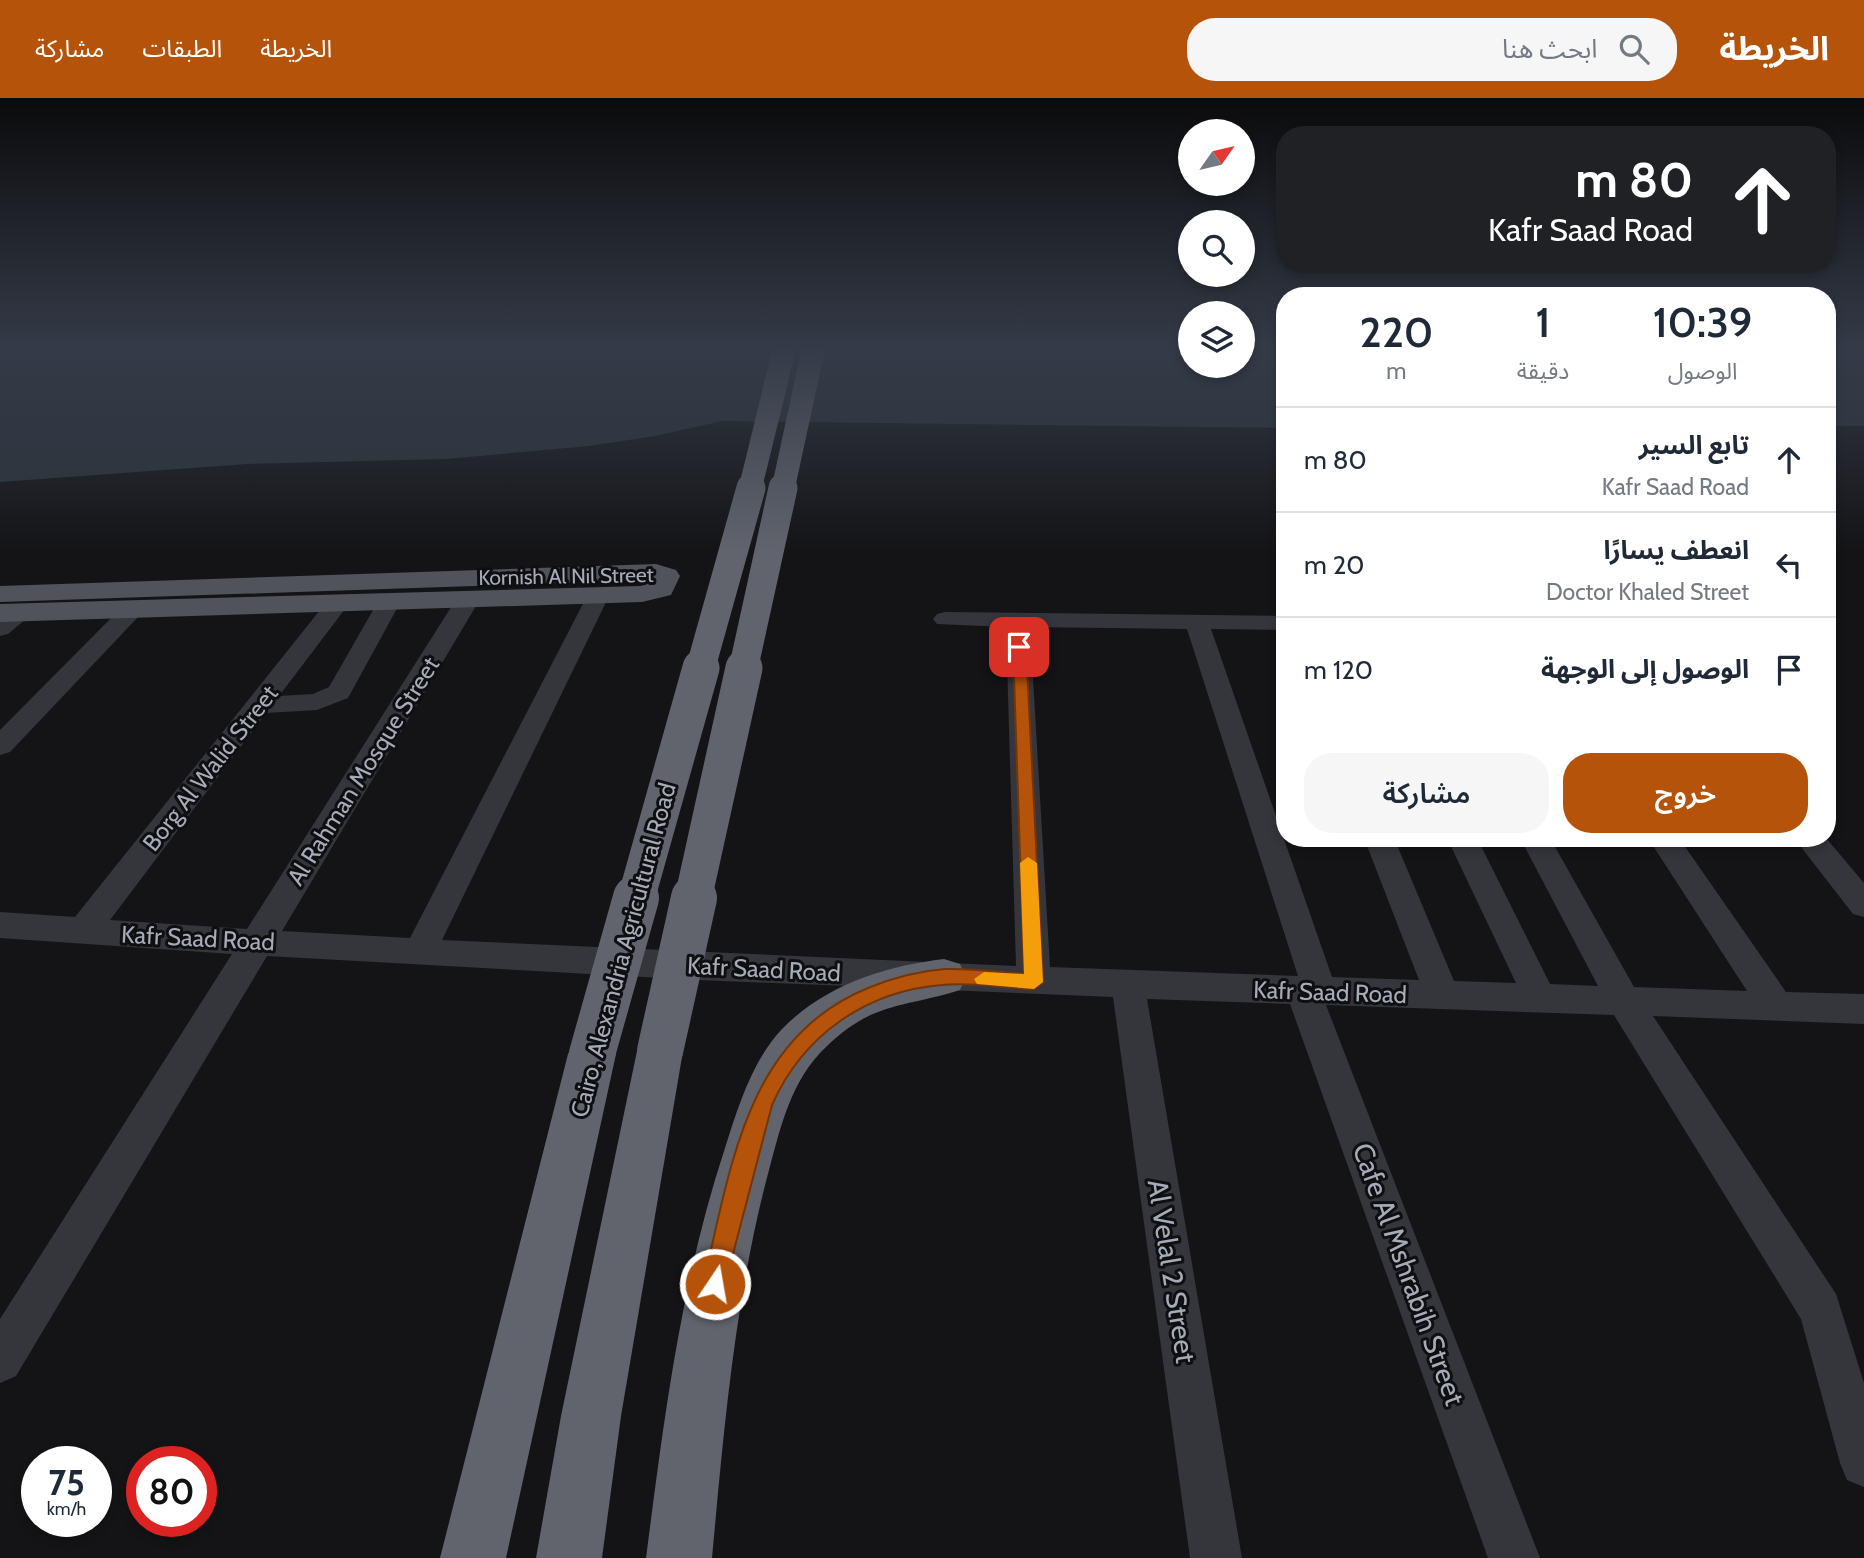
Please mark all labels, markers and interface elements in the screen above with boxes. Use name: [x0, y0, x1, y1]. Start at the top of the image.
search box: [1187, 18, 1677, 81]
text: الخريطة: [1719, 28, 1829, 68]
icon: search: [1615, 30, 1653, 68]
text: ابحث هنا: [1502, 33, 1597, 65]
text: مشاركة: [35, 34, 104, 63]
text: الطبقات: [142, 34, 222, 63]
text: الخريطة: [260, 34, 332, 63]
north arrow: [1178, 119, 1255, 196]
map controls: [1178, 119, 1255, 378]
text: 80 m: [1575, 150, 1693, 209]
icon: ahead: [1717, 154, 1808, 245]
button: search: [1178, 210, 1255, 287]
text: Kafr Saad Road: [1488, 210, 1693, 249]
text: 1: [1536, 296, 1550, 348]
text: 10:39: [1653, 296, 1753, 348]
button: layers: [1178, 301, 1255, 378]
text: 220: [1360, 306, 1433, 358]
text: m: [1386, 357, 1406, 385]
text: دقيقة: [1517, 357, 1569, 385]
text: الوصول: [1668, 357, 1738, 385]
text: تابع السير: [1639, 429, 1749, 461]
icon: ahead: [1770, 441, 1808, 479]
text: 80 m: [1304, 444, 1367, 476]
text: Kafr Saad Road: [1602, 473, 1749, 501]
text: انعطف يسارًا: [1603, 534, 1749, 566]
icon: left: [1770, 546, 1808, 584]
text: 20 m: [1304, 549, 1364, 581]
street label: Kornish Al Nil Street: [478, 562, 654, 590]
text: Doctor Khaled Street: [1546, 578, 1749, 606]
pin: [989, 617, 1049, 677]
icon: arrive: [1000, 628, 1038, 666]
icon: arrive: [1770, 651, 1808, 689]
street label: Al Rahman Mosque Street: [281, 652, 445, 890]
text: الوصول إلى الوجهة: [1541, 653, 1749, 685]
text: 120 m: [1304, 654, 1373, 686]
street label: Borg Al Walid Street: [136, 679, 284, 857]
button: مشاركة: [1304, 753, 1549, 833]
button: خروج: [1563, 753, 1808, 833]
street label: Cairo, Alexandria Agricultural Road: [564, 780, 682, 1120]
street label: Kafr Saad Road: [120, 919, 276, 957]
street label: Kafr Saad Road: [686, 950, 842, 988]
street label: Kafr Saad Road: [1253, 975, 1407, 1009]
street label: Cafe Al Mshrabih Street: [1346, 1138, 1472, 1410]
street label: Al Velal 2 Street: [1141, 1177, 1203, 1365]
position arrow: [678, 1247, 752, 1321]
speed limit sign: 80: [126, 1446, 217, 1537]
text: 75: [48, 1461, 85, 1504]
text: km/h: [47, 1498, 86, 1520]

